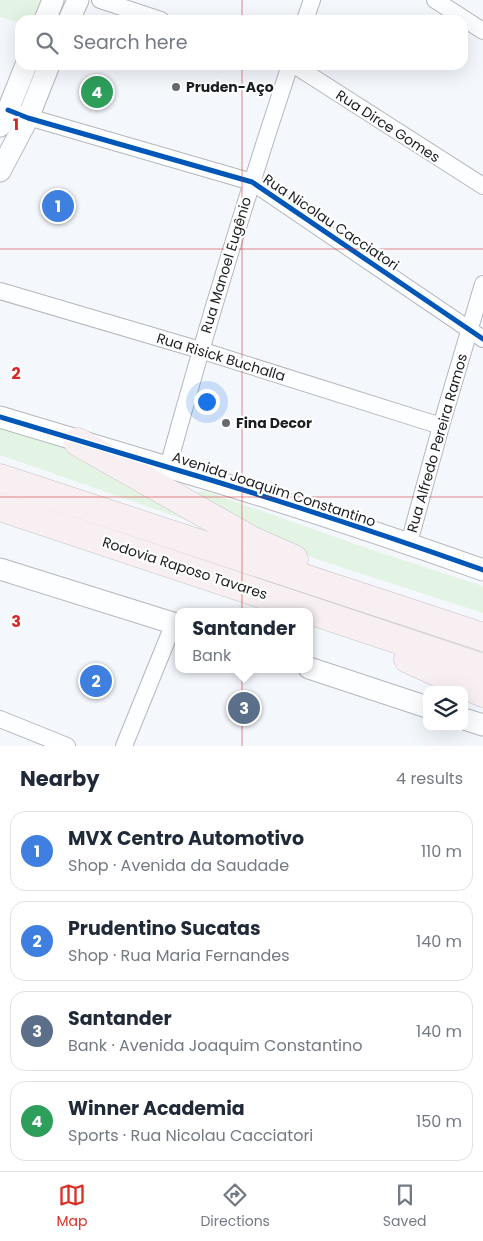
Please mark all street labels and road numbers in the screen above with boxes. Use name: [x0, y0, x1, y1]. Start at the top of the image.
street label: Rua Dirce Gomes: [332, 85, 444, 167]
street label: Rua Nicolau Cacciatori: [259, 169, 403, 275]
street label: Rua Manoel Eugênio: [196, 194, 256, 336]
street label: Rua Risick Buchalla: [154, 328, 288, 386]
street label: Rua Alfredo Pereira Ramos: [402, 351, 472, 535]
street label: Avenida Joaquim Constantino: [170, 447, 378, 531]
street label: Rodovia Raposo Tavares: [100, 532, 270, 604]

